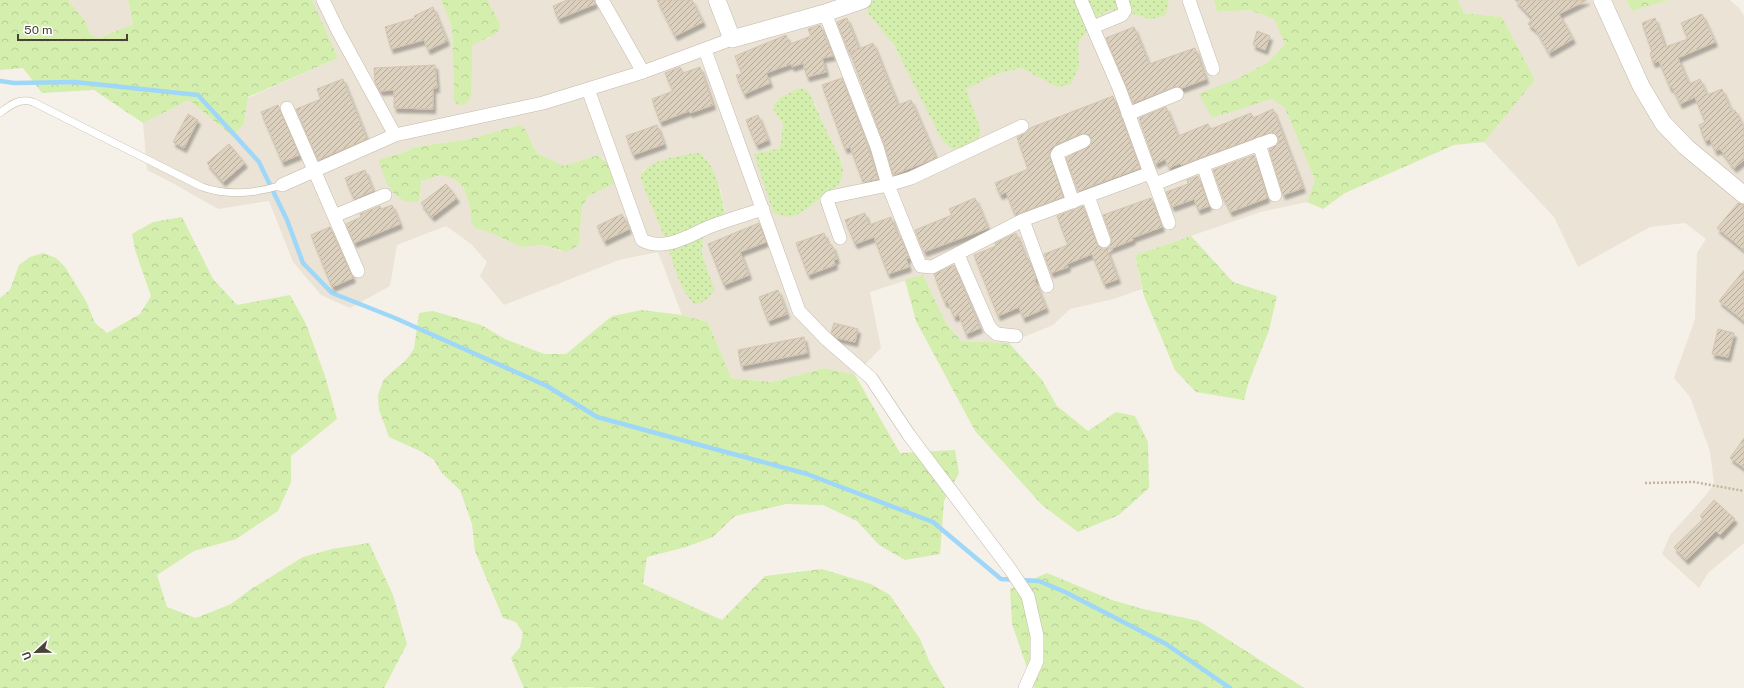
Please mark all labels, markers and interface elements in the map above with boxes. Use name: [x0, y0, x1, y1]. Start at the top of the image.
scale bar: [18, 16, 127, 42]
text: 50 m: [24, 23, 52, 37]
north arrow: [16, 632, 56, 672]
text: U: [20, 650, 34, 662]

